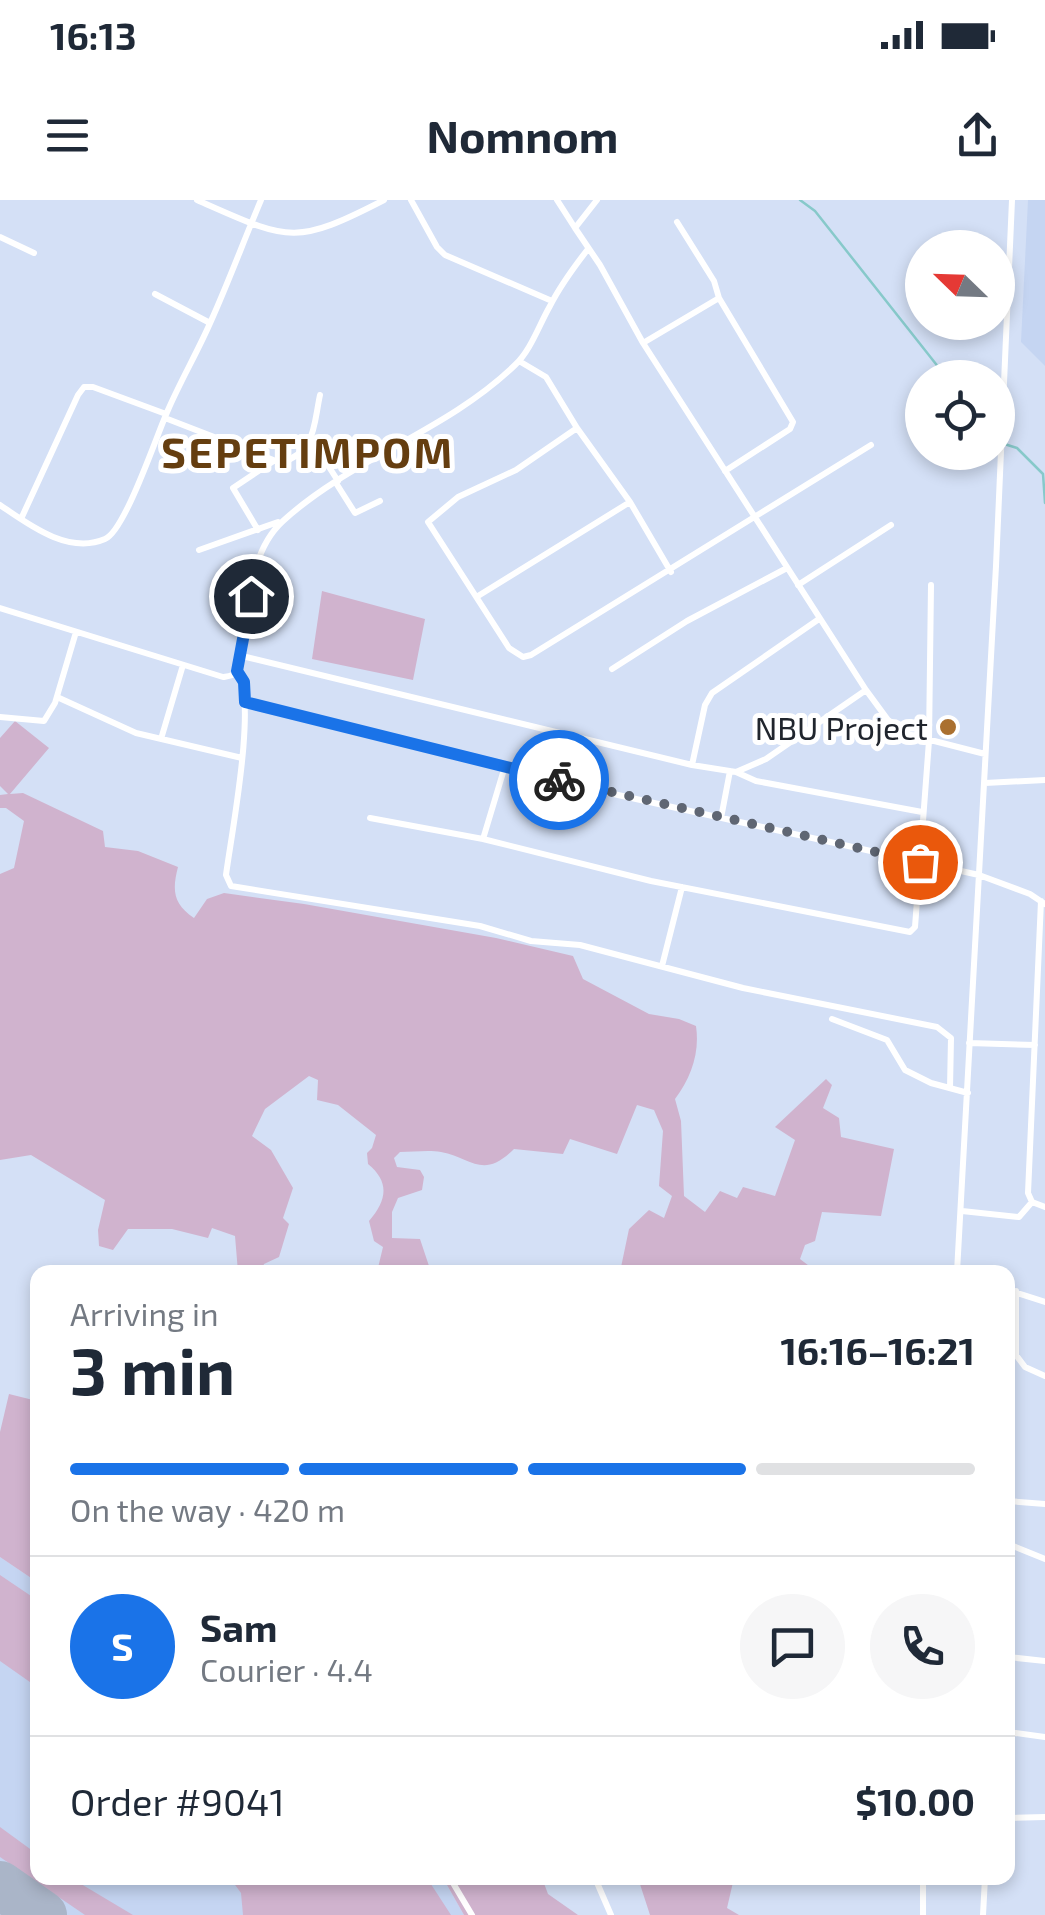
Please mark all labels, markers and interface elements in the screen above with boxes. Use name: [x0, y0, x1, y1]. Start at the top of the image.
text: 16:13: [50, 12, 137, 58]
icon: menu: [40, 108, 95, 163]
text: Nomnom: [427, 108, 618, 162]
icon: share: [950, 108, 1005, 163]
north arrow: [905, 230, 1015, 340]
map controls: [905, 230, 1015, 470]
button: locate: [905, 360, 1015, 470]
district label: SEPETIMPOM: [161, 426, 455, 476]
pin: [209, 554, 294, 639]
icon: home: [224, 569, 279, 624]
place label: NBU Project: [755, 708, 928, 747]
marker: NBU Project: [937, 716, 959, 738]
courier: [509, 730, 609, 830]
icon: bike: [532, 753, 587, 808]
pin: [878, 820, 963, 905]
icon: bag: [893, 835, 948, 890]
text: Arriving in: [70, 1294, 219, 1332]
text: 16:16–16:21: [780, 1327, 975, 1373]
text: 3 min: [70, 1330, 235, 1408]
text: On the way · 420 m: [70, 1490, 345, 1528]
button: chat: [740, 1594, 845, 1699]
button: phone: [870, 1594, 975, 1699]
text: Sam: [200, 1604, 277, 1650]
text: S: [111, 1623, 134, 1669]
text: Courier · 4.4: [200, 1650, 373, 1688]
text: Order #9041: [70, 1778, 285, 1824]
text: $10.00: [855, 1778, 975, 1824]

